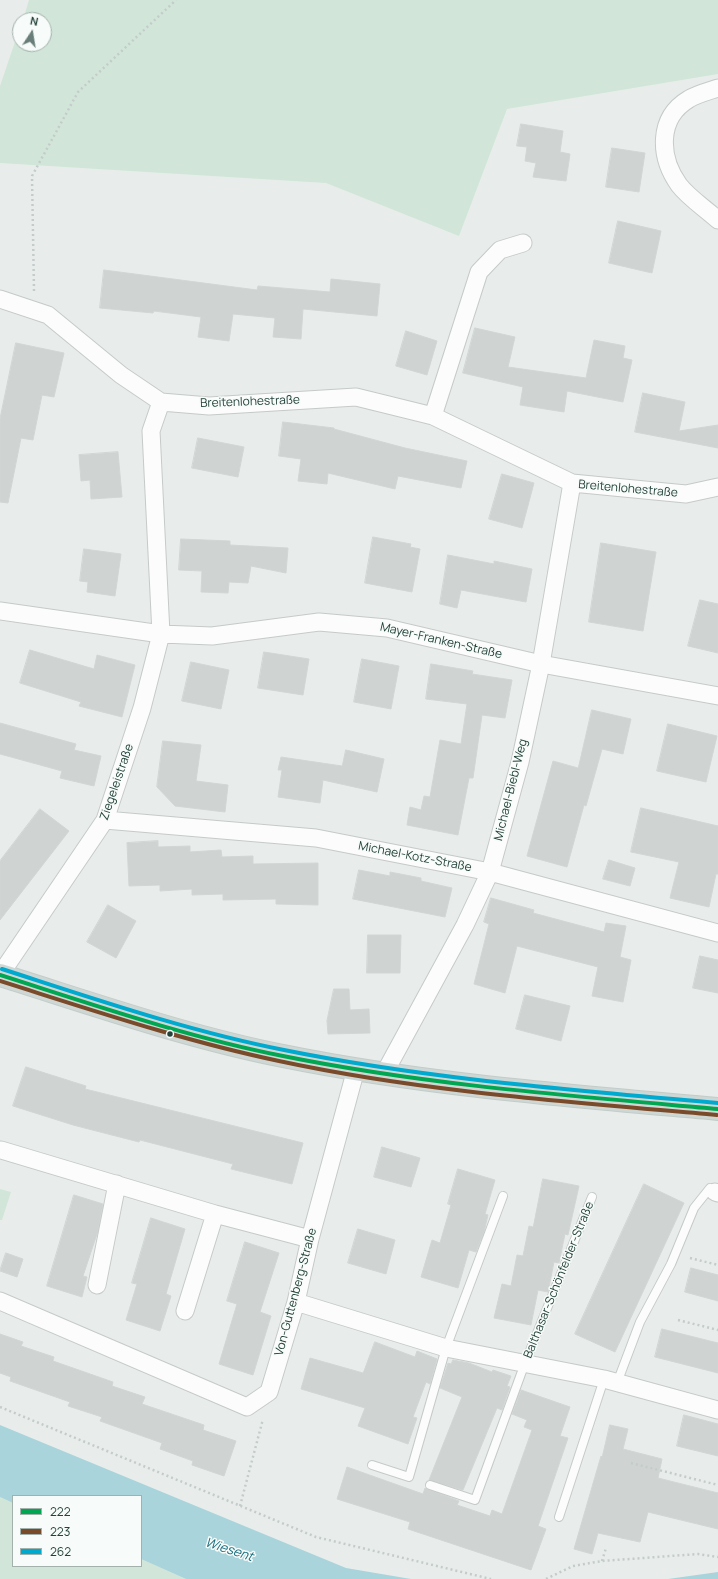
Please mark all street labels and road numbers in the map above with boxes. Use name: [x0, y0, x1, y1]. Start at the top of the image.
street label: Breitenlohestraße: [200, 393, 300, 411]
street label: Breitenlohestraße: [578, 477, 678, 501]
street label: Mayer-Franken-Straße: [379, 620, 503, 662]
street label: Michael-Biebl-Weg: [491, 738, 531, 842]
street label: Ziegeleistraße: [97, 742, 137, 822]
street label: Michael-Kotz-Straße: [357, 839, 473, 875]
street label: Balthasar-Schönfelder-Straße: [521, 1200, 597, 1360]
street label: Von-Guttenberg-Straße: [272, 1227, 320, 1357]

